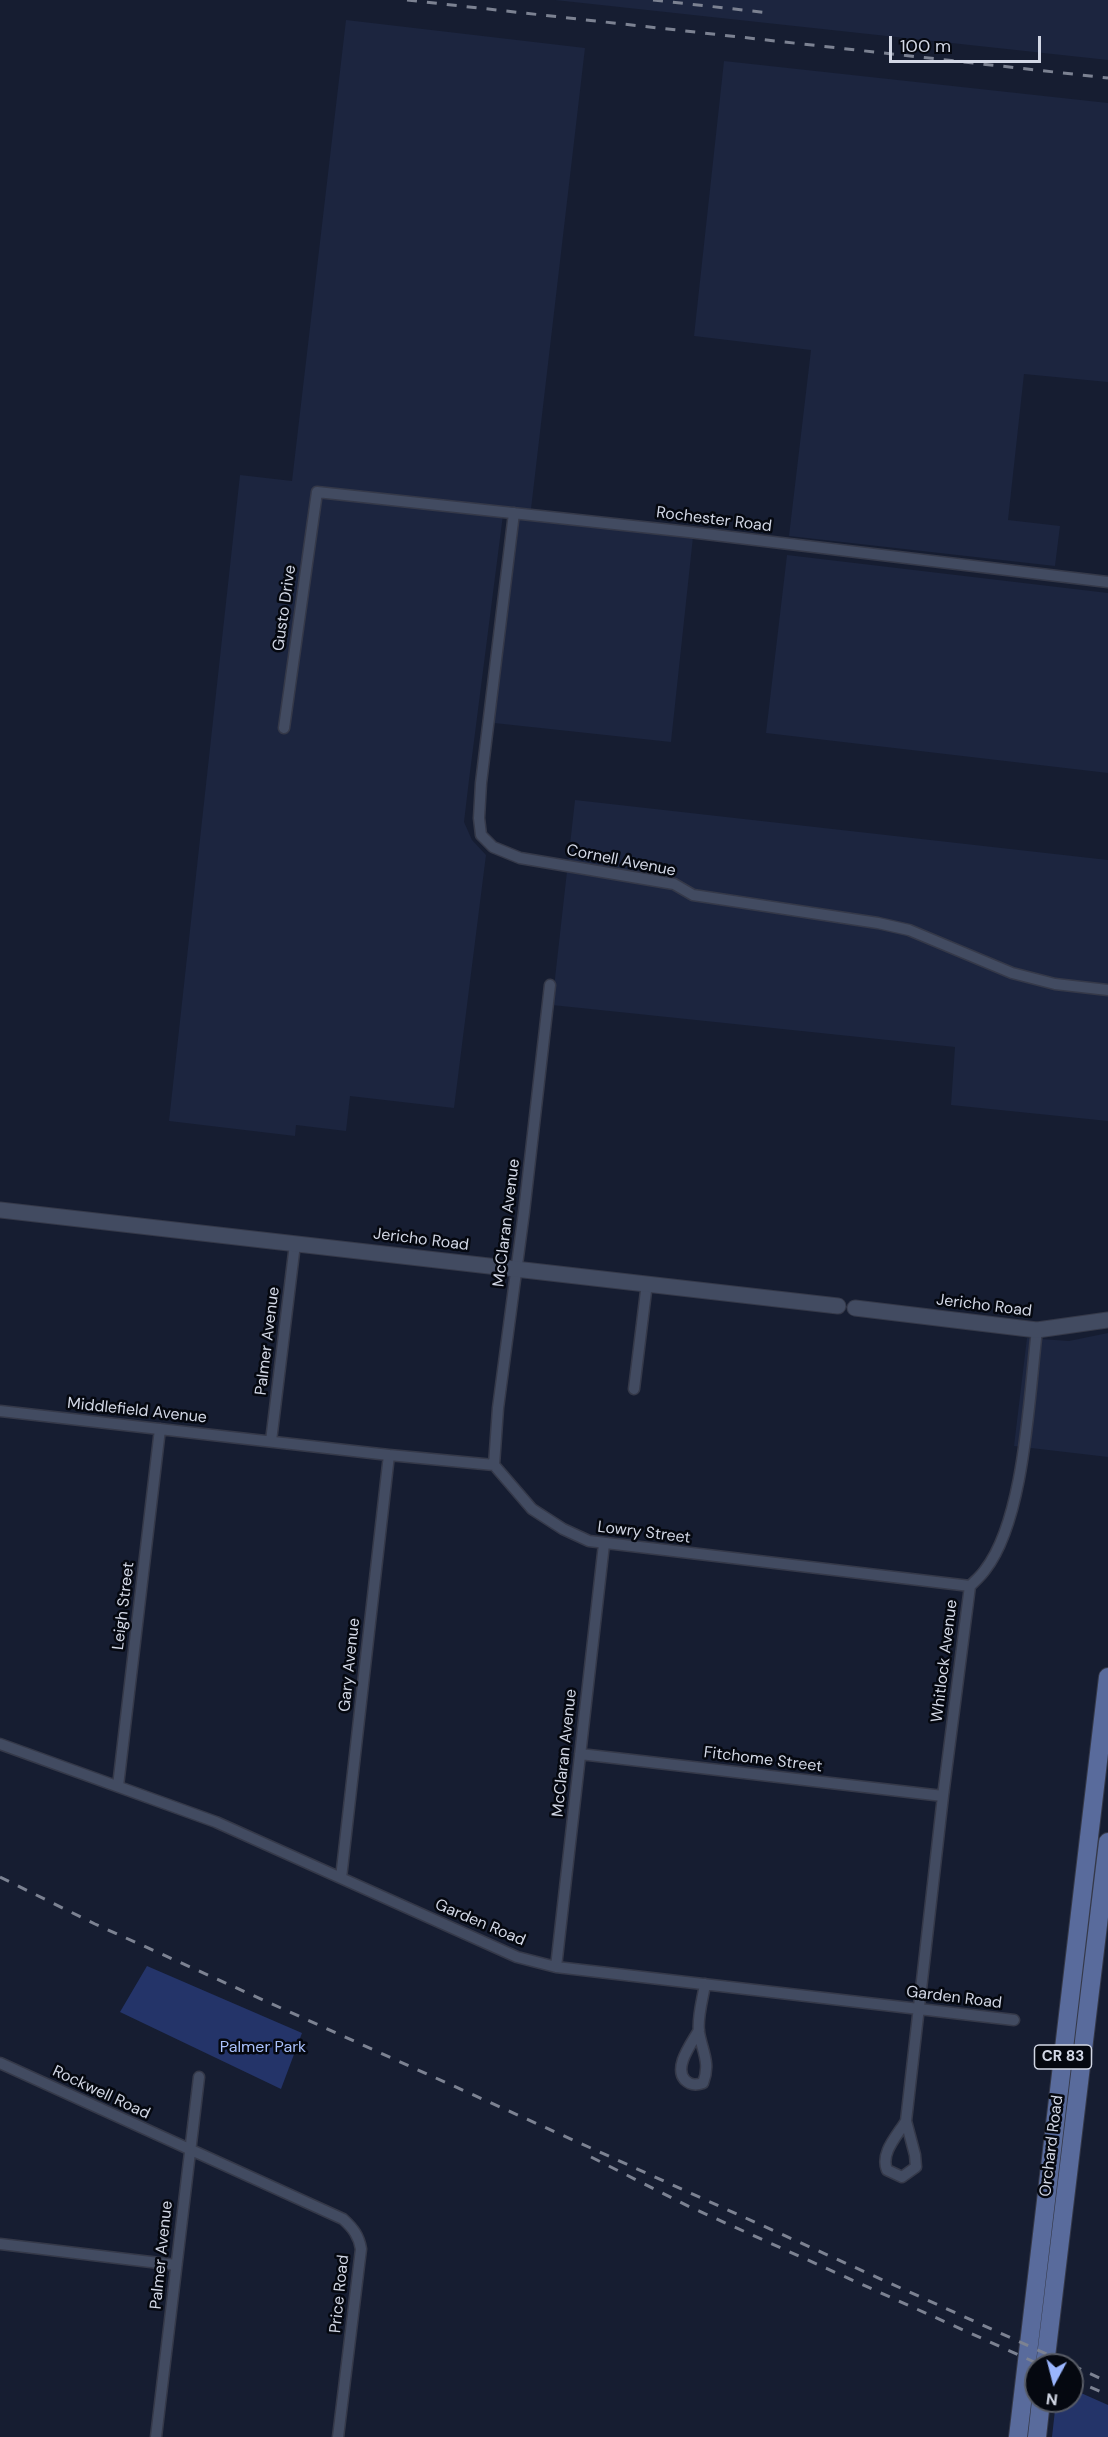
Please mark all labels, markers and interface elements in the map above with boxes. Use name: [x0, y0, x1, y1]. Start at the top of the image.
scale bar: [892, 24, 1044, 62]
text: 100 m: [900, 34, 951, 58]
street label: Rochester Road: [655, 503, 773, 537]
street label: Gusto Drive: [269, 564, 301, 652]
street label: Cornell Avenue: [565, 841, 677, 881]
street label: McClaran Avenue: [490, 1158, 524, 1288]
street label: Jericho Road: [372, 1225, 470, 1255]
street label: Palmer Avenue: [252, 1286, 284, 1396]
street label: Jericho Road: [935, 1291, 1033, 1321]
street label: Middlefield Avenue: [66, 1394, 208, 1428]
street label: Lowry Street: [596, 1518, 692, 1548]
street label: Leigh Street: [109, 1561, 139, 1651]
street label: Whitlock Avenue: [928, 1598, 962, 1724]
street label: Gary Avenue: [336, 1617, 364, 1713]
street label: McClaran Avenue: [549, 1688, 581, 1818]
street label: Fitchome Street: [703, 1743, 823, 1777]
street label: Garden Road: [432, 1895, 528, 1951]
street label: Garden Road: [905, 1983, 1003, 2013]
park label: Palmer Park: [220, 2038, 306, 2058]
road number: CR 83: [1034, 2045, 1092, 2069]
street label: Rockwell Road: [49, 2062, 153, 2124]
street label: Orchard Road: [1036, 2094, 1068, 2198]
street label: Palmer Avenue: [147, 2200, 177, 2310]
street label: Price Road: [326, 2254, 354, 2334]
north arrow: [1024, 2353, 1084, 2413]
text: N: [1045, 2388, 1059, 2411]

